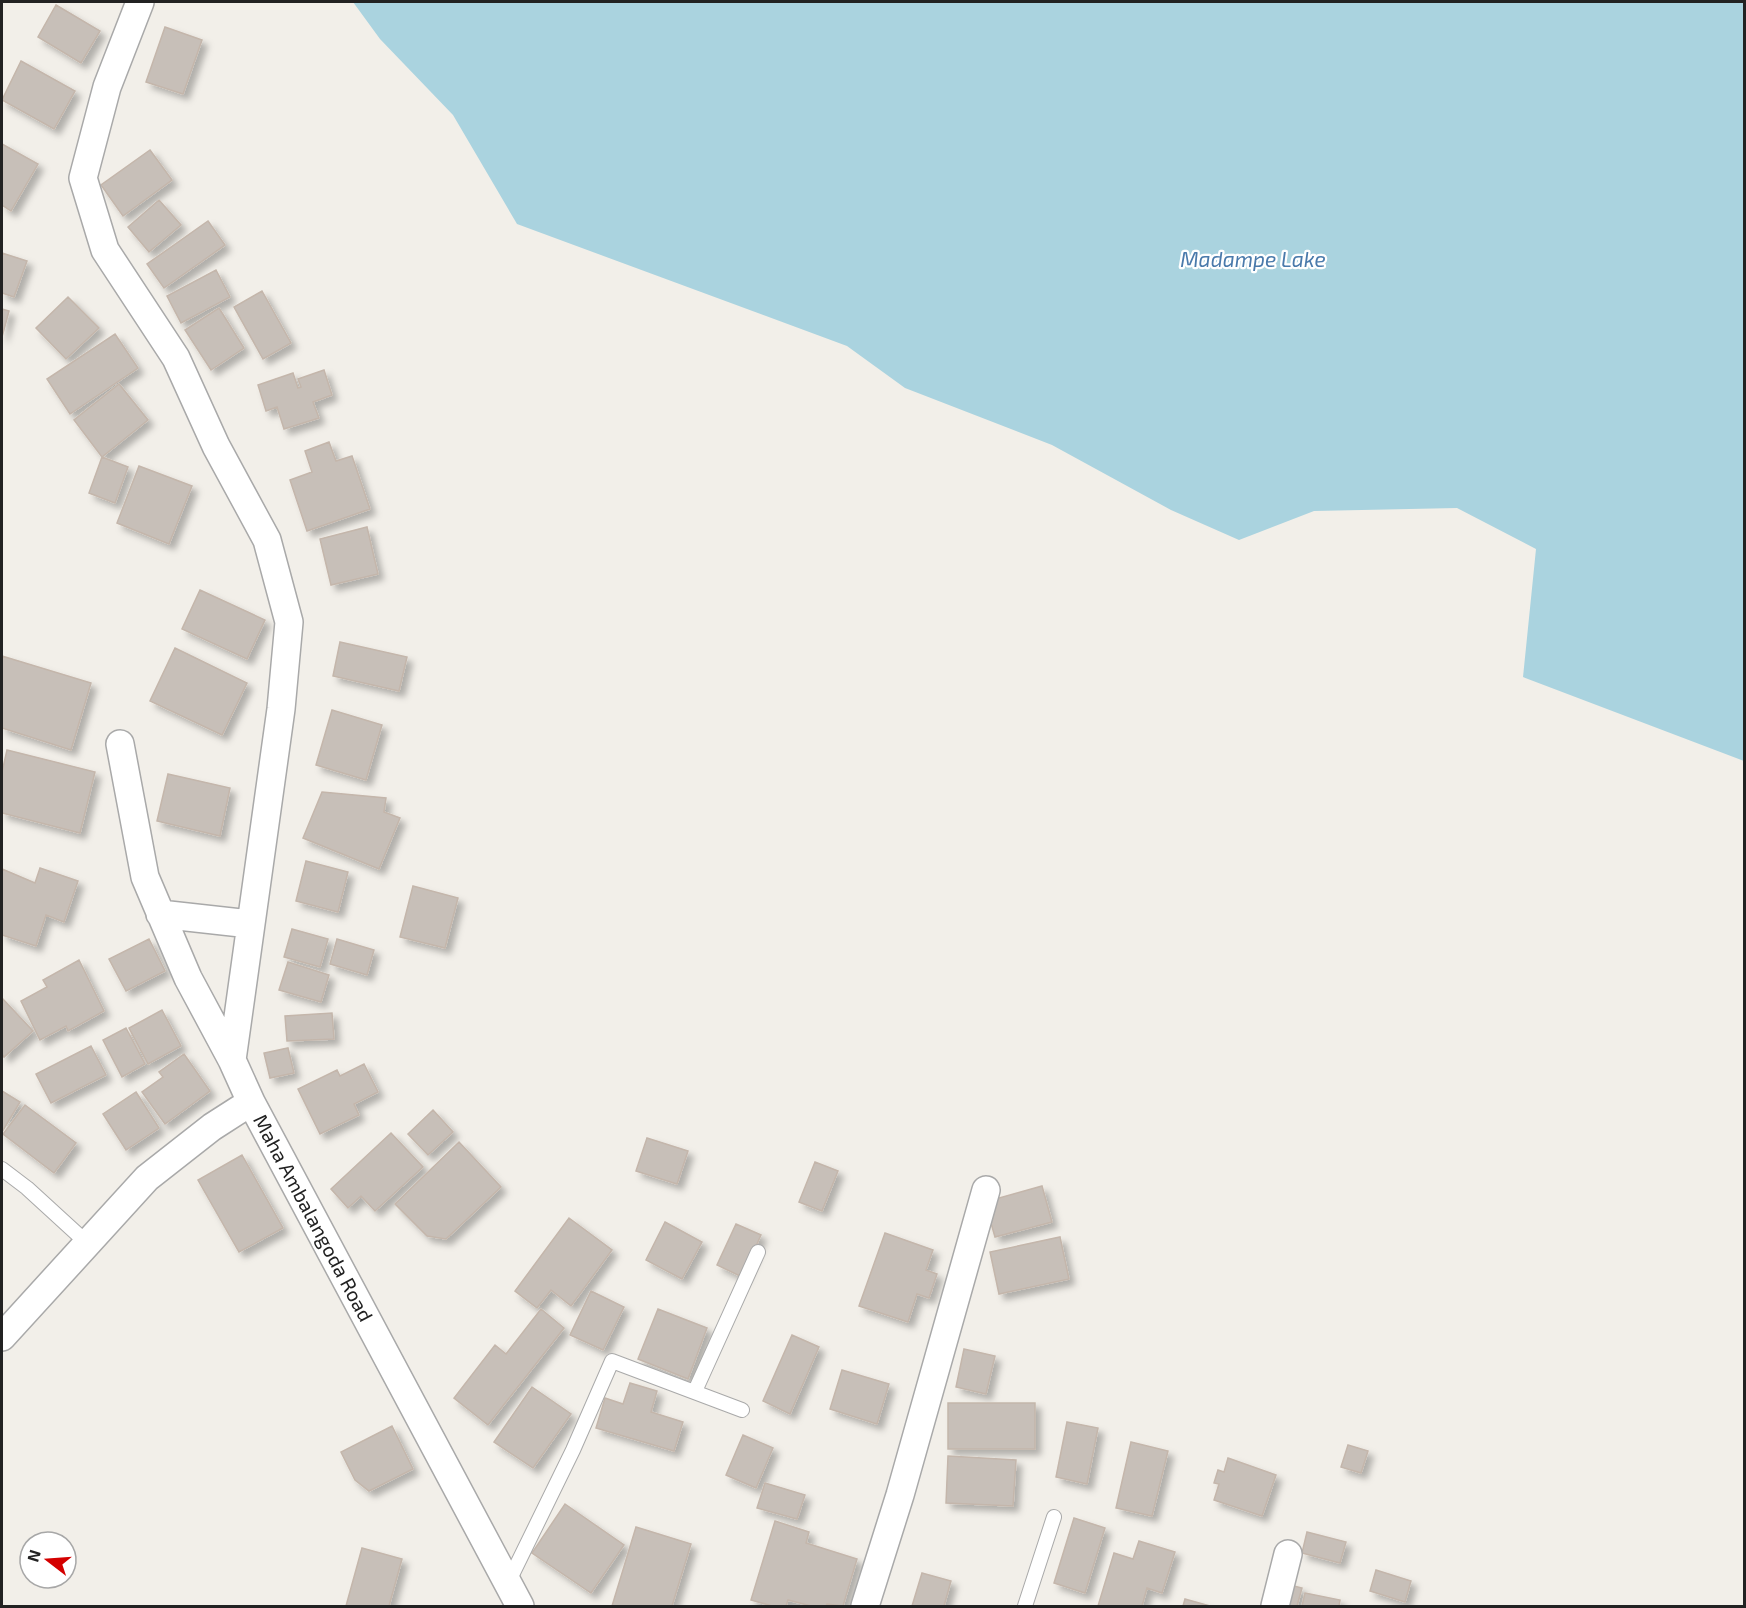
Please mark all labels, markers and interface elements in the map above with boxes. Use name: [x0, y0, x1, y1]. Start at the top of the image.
water label: Madampe Lake: [1180, 246, 1326, 271]
street label: Maha Ambalangoda Road: [249, 1110, 379, 1325]
north arrow: [18, 1530, 78, 1590]
text: N: [22, 1547, 44, 1564]

